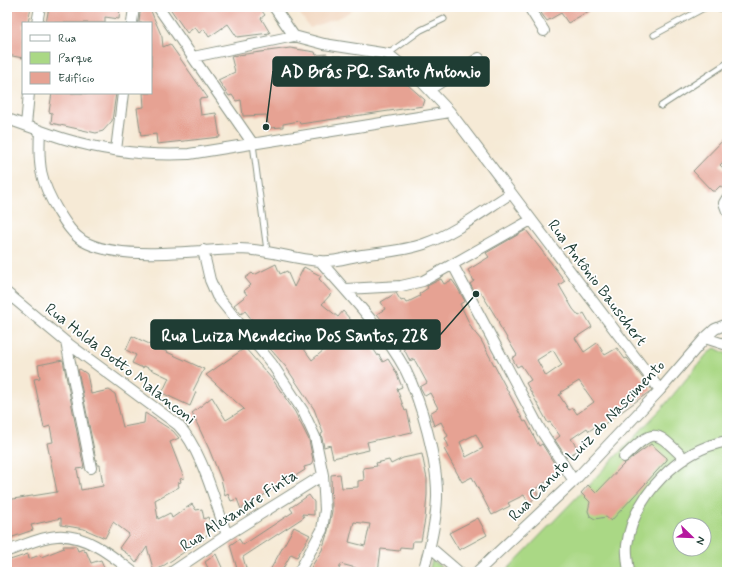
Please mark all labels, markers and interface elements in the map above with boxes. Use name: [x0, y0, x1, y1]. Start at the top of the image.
legend: [22, 22, 152, 94]
text: Rua: [58, 31, 76, 47]
text: Parque: [58, 51, 93, 67]
callout: AD Brás PQ. Santo Antonio: [273, 57, 489, 86]
text: AD Brás PQ. Santo Antonio: [281, 61, 481, 83]
text: Edifício: [58, 71, 94, 87]
street label: Rua Antônio Bauschert: [543, 216, 651, 350]
street label: Rua Holda Botto Malanconi: [40, 299, 200, 429]
callout: Rua Luiza Mendecino Dos Santos, 228: [151, 320, 440, 349]
text: Rua Luiza Mendecino Dos Santos, 228: [161, 325, 429, 347]
street label: Rua Canuto Luiz do Nascimento: [504, 356, 670, 526]
street label: Rua Alexandre Finta: [176, 465, 302, 557]
north arrow: [672, 517, 712, 557]
text: N: [692, 534, 708, 547]

